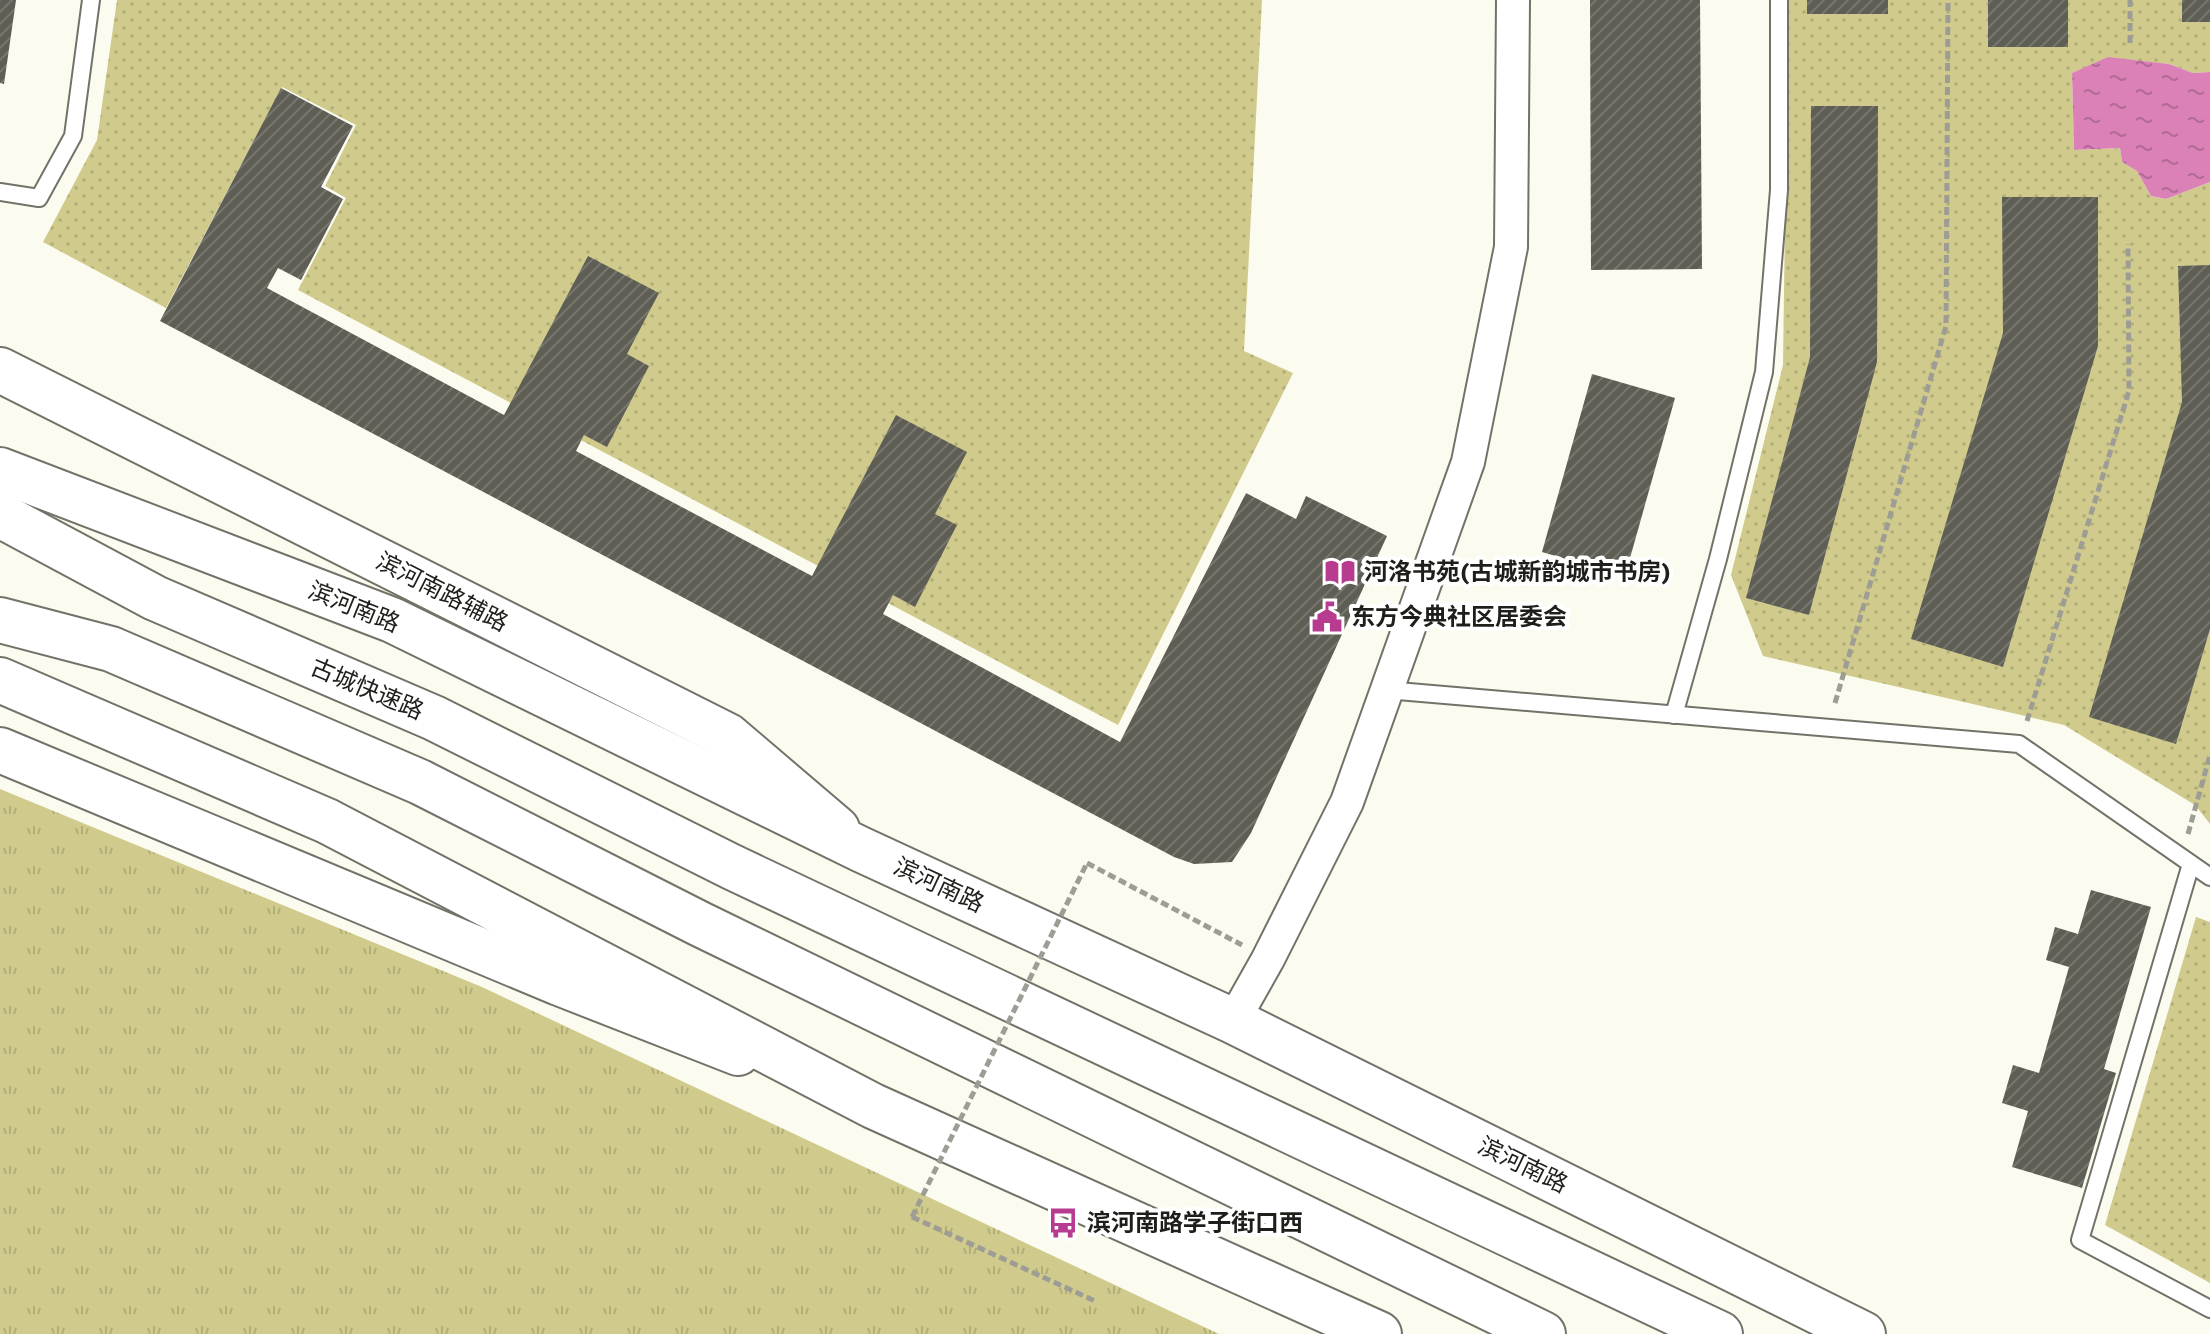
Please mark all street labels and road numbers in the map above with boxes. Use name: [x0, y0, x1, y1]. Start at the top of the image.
street label: 滨河南路辅路: [371, 547, 513, 637]
street label: 滨河南路: [304, 576, 404, 638]
street label: 古城快速路: [306, 653, 428, 725]
street label: 滨河南路: [890, 852, 988, 918]
street label: 滨河南路: [1474, 1131, 1572, 1199]

